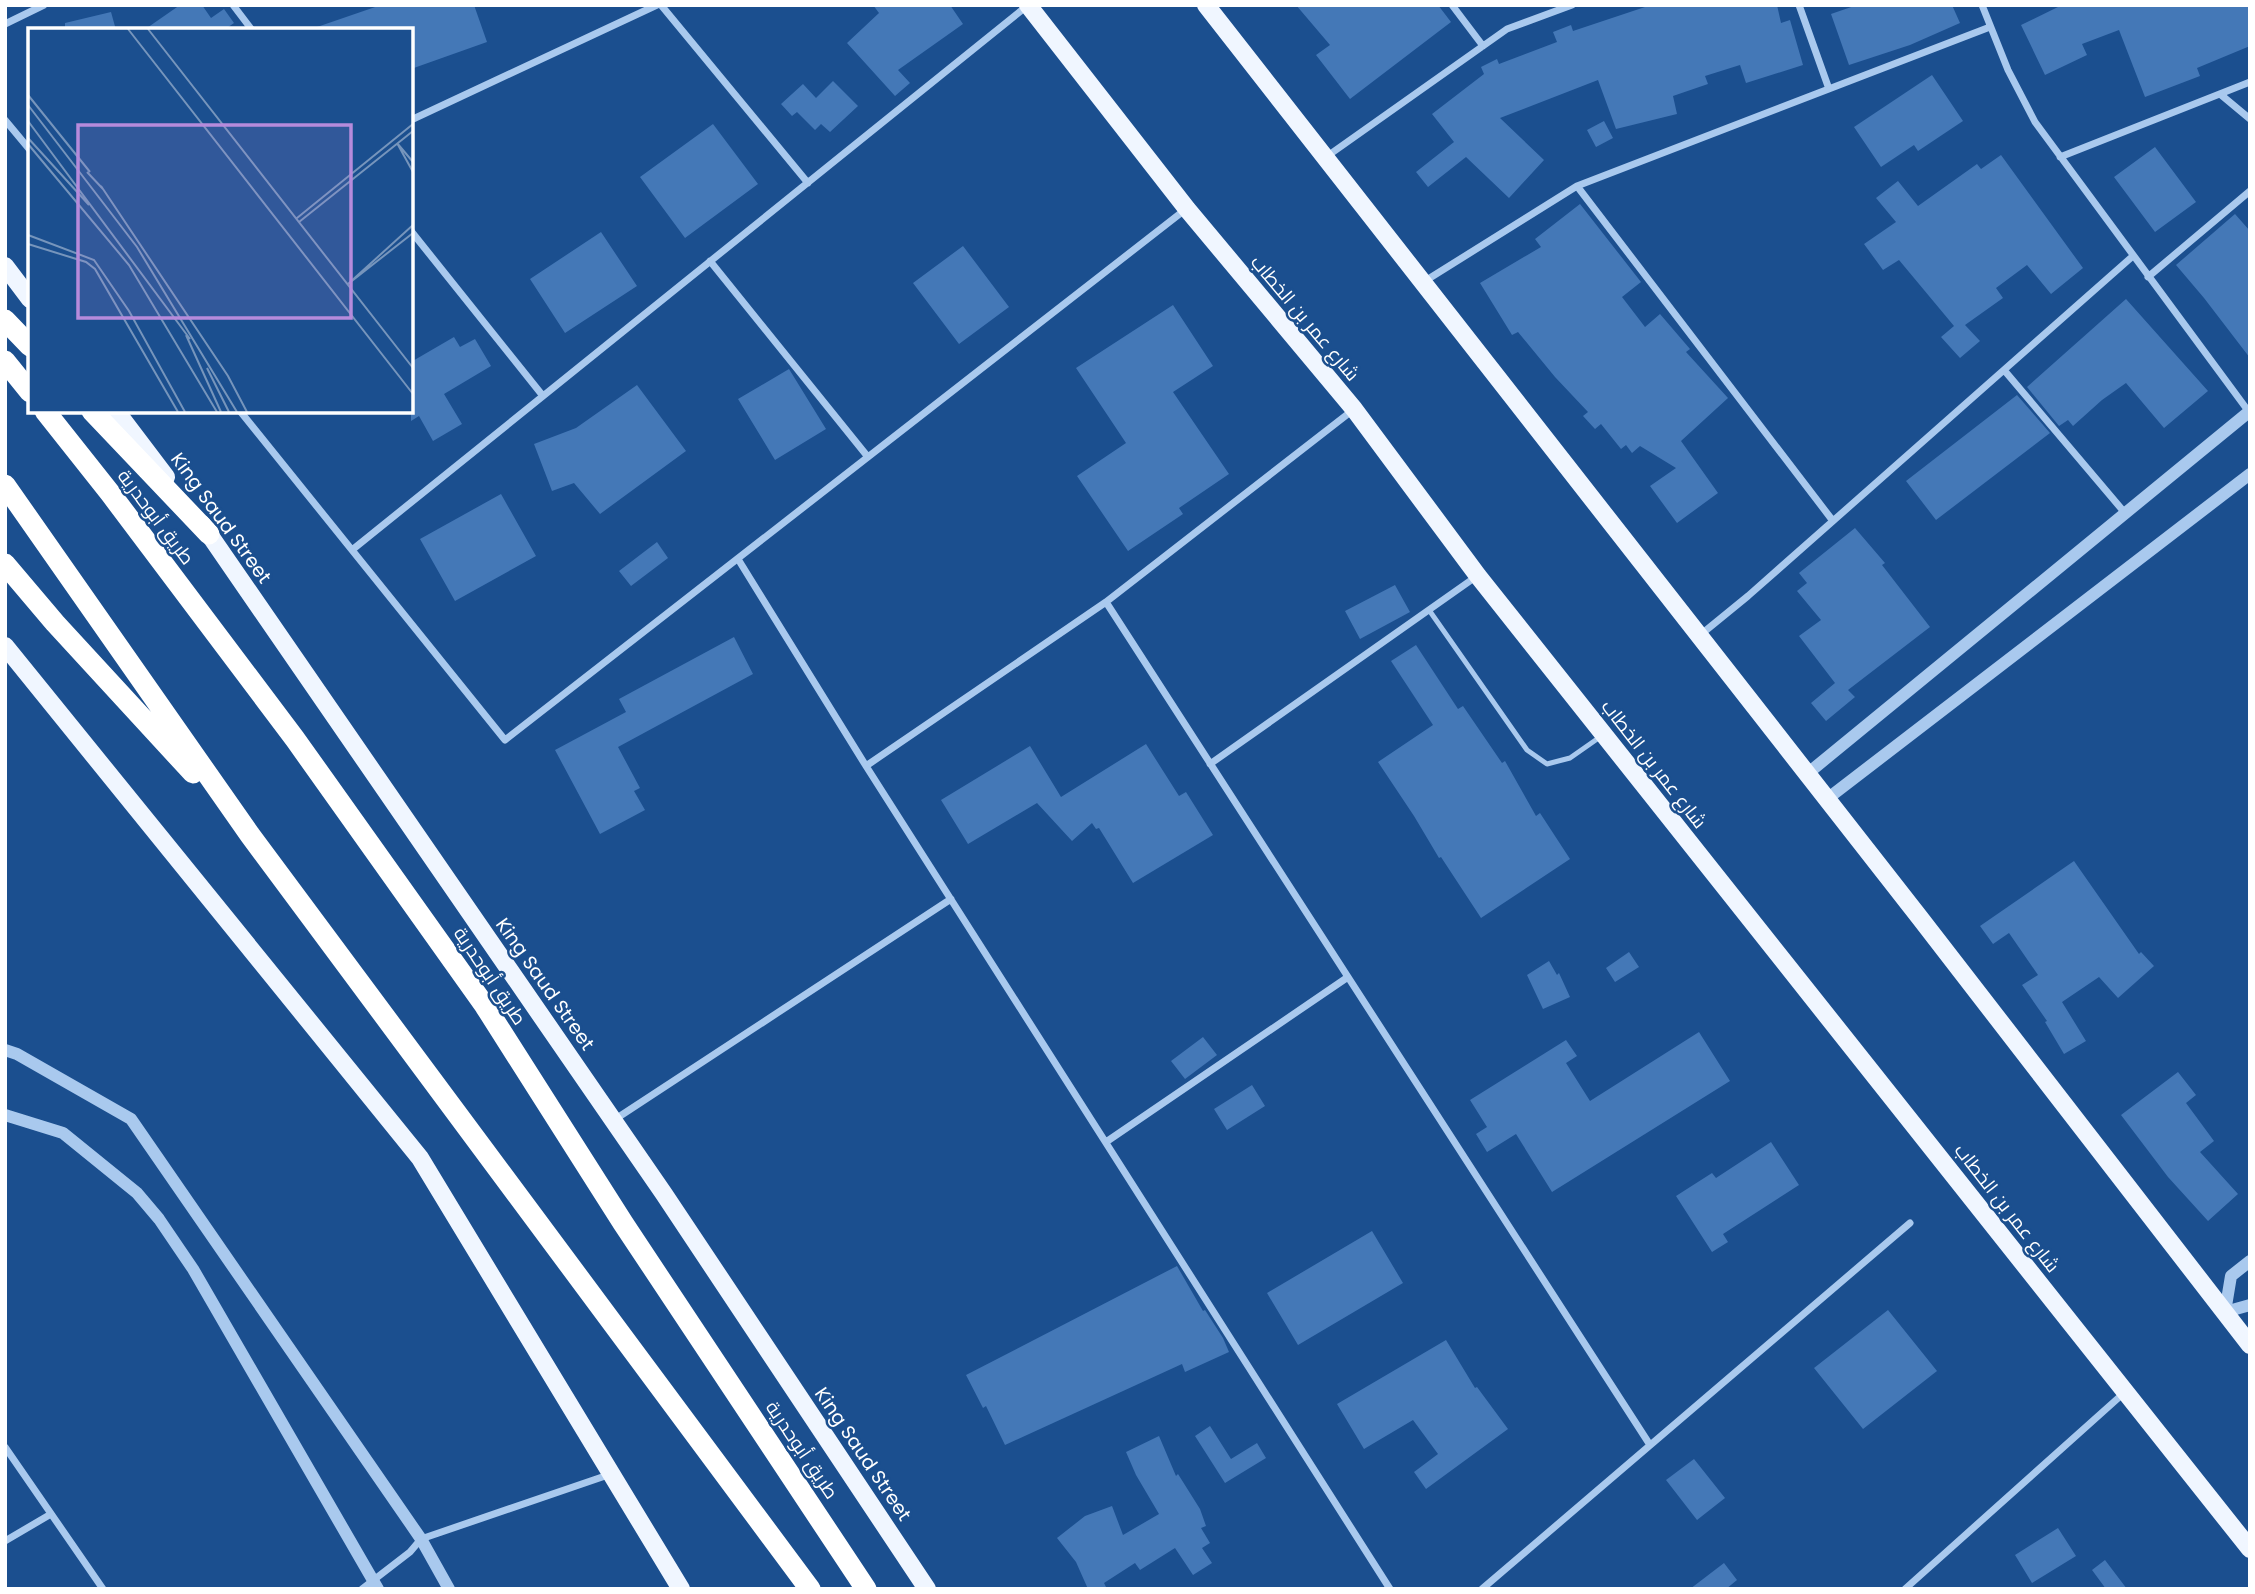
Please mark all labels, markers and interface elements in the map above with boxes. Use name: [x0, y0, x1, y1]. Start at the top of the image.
inset map: [28, 28, 413, 413]
street label: شارع عمر بن الخطاب: [1244, 249, 1366, 387]
street label: King Saud Street: [164, 447, 278, 589]
street label: طريق أبوحدرية: [111, 464, 201, 570]
street label: شارع عمر بن الخطاب: [1595, 694, 1713, 834]
street label: King Saud Street: [489, 912, 601, 1056]
street label: طريق أبوحدرية: [447, 922, 533, 1030]
street label: شارع عمر بن الخطاب: [1948, 1138, 2066, 1278]
street label: King Saud Street: [808, 1382, 918, 1526]
street label: طريق أبوحدرية: [759, 1396, 845, 1504]

